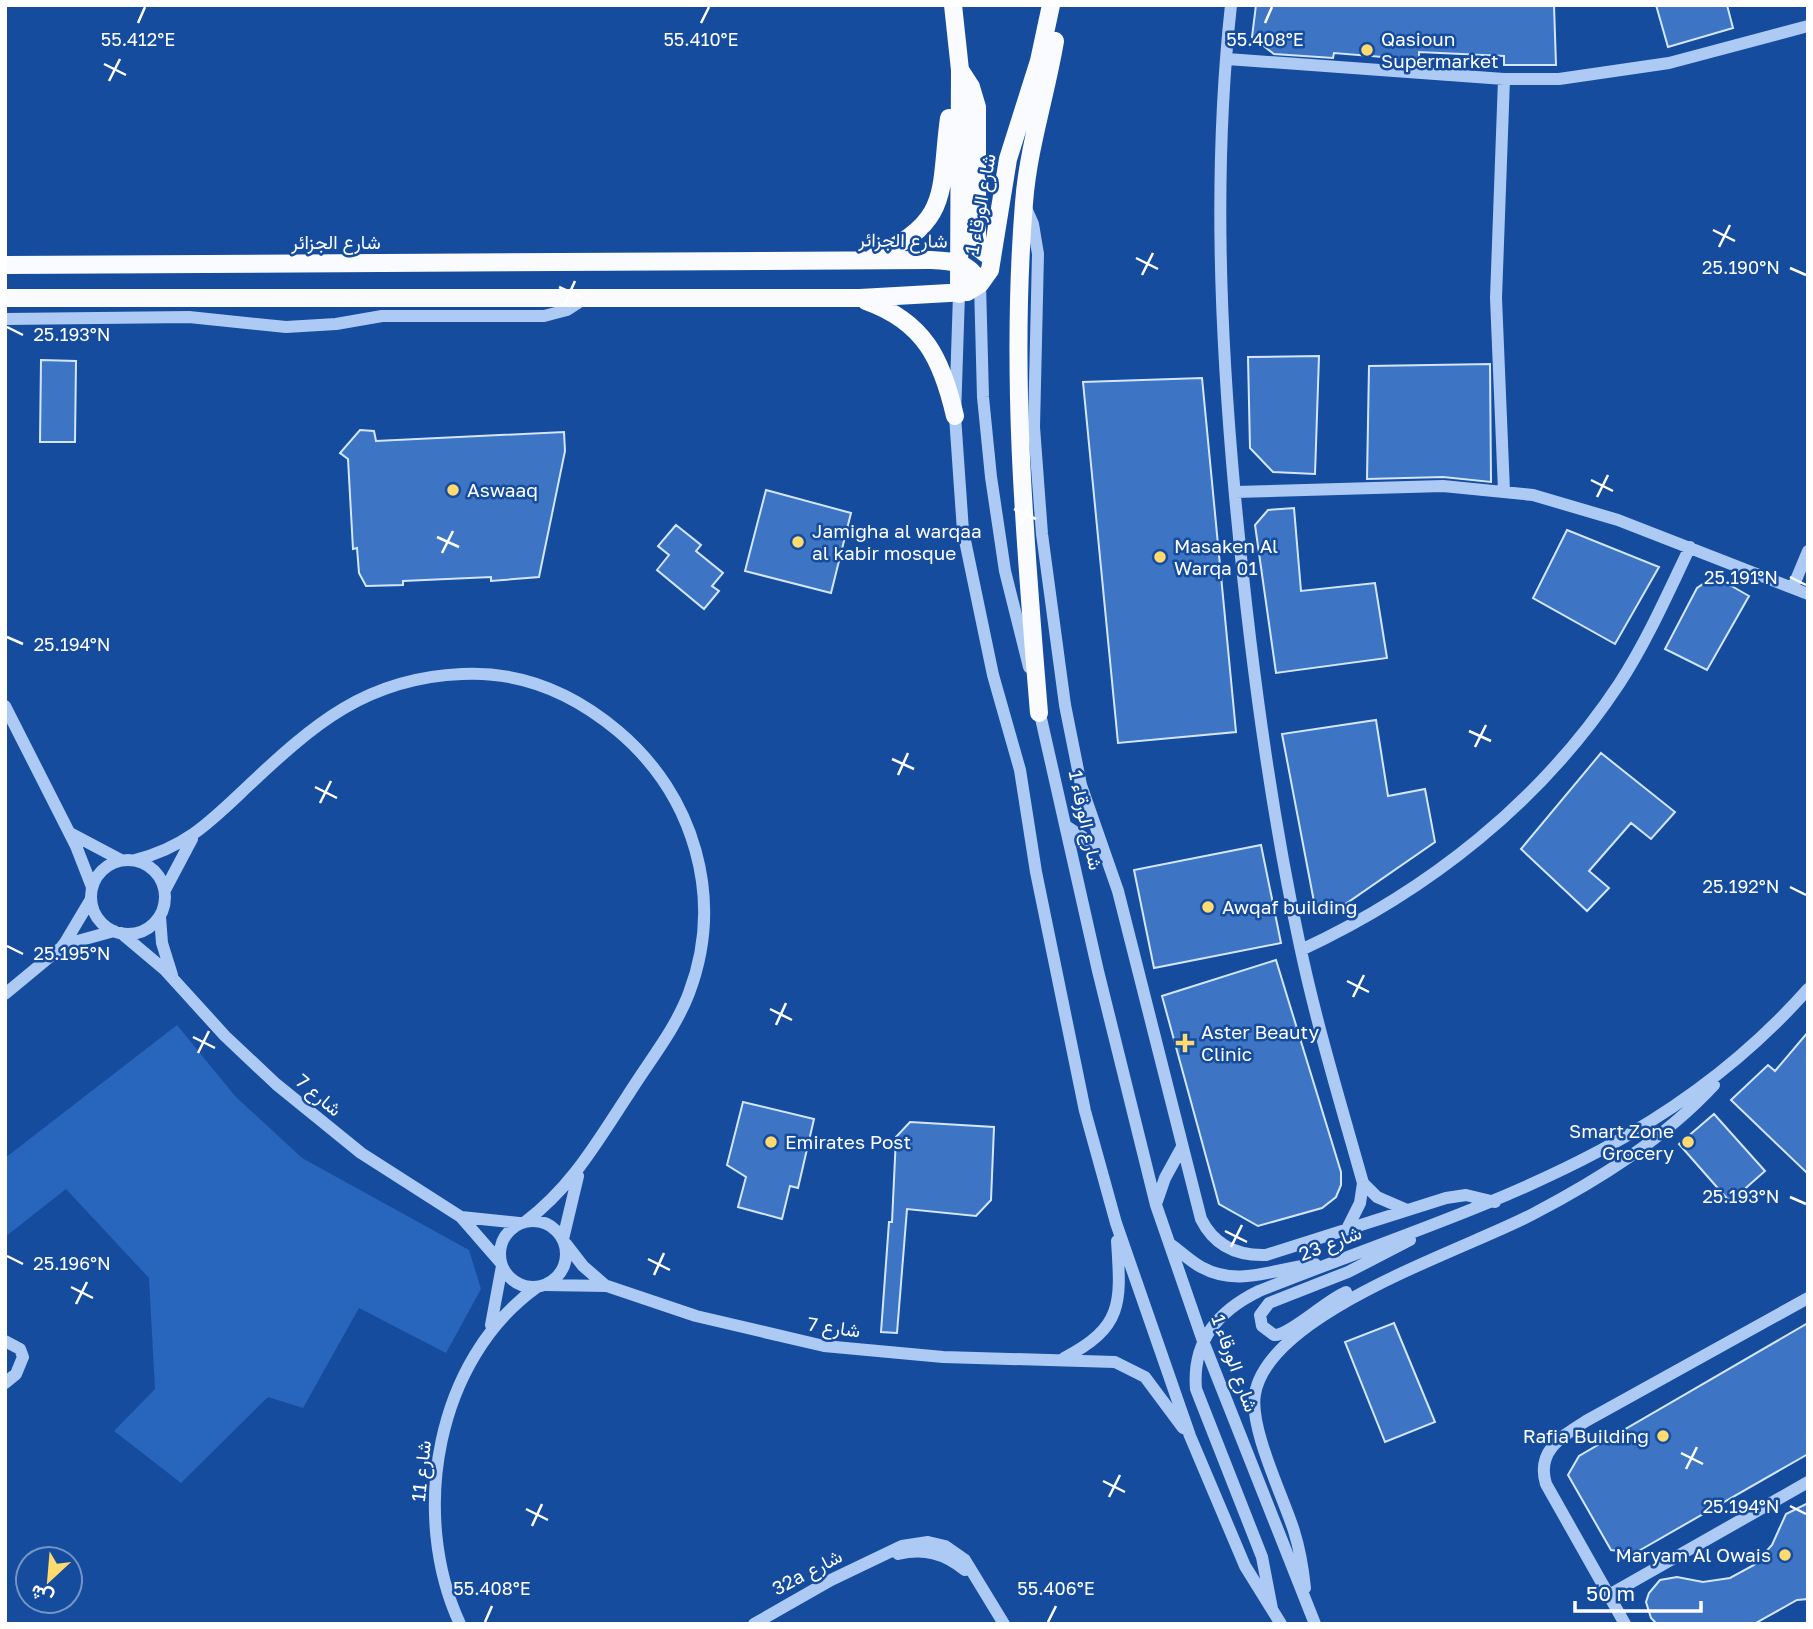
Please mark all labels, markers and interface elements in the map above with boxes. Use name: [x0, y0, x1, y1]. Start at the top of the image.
place label: Qasioun Supermarket: [1381, 27, 1499, 72]
text: 55.412°E: [101, 28, 175, 50]
text: 55.410°E: [663, 28, 739, 50]
text: 55.408°E: [1226, 28, 1304, 50]
marker: Qasioun Supermarket: [1359, 42, 1375, 58]
street label: شارع الورقاء 1: [959, 152, 1002, 256]
street label: شارع الجزائر: [857, 227, 948, 254]
street label: شارع الجزائر: [290, 230, 381, 255]
text: 25.190°N: [1702, 256, 1780, 278]
text: 25.193°N: [33, 323, 111, 345]
place label: Aswaaq: [467, 478, 538, 501]
marker: Aswaaq: [445, 482, 461, 498]
place label: Jamigha al warqaa al kabir mosque: [812, 519, 982, 564]
marker: Jamigha al warqaa al kabir mosque: [790, 534, 806, 550]
place label: Masaken Al Warqa 01: [1174, 534, 1278, 579]
marker: Masaken Al Warqa 01: [1152, 549, 1168, 565]
text: 25.191°N: [1704, 566, 1778, 588]
text: 25.194°N: [34, 633, 110, 655]
street label: شارع الورقاء 1: [1063, 768, 1108, 873]
text: 25.192°N: [1702, 875, 1780, 897]
place label: Awqaf building: [1222, 895, 1357, 918]
marker: Awqaf building: [1200, 899, 1216, 915]
text: 25.195°N: [33, 942, 111, 964]
place label: Aster Beauty Clinic: [1201, 1020, 1319, 1065]
marker: Aster Beauty Clinic: [1175, 1033, 1195, 1053]
street label: شارع 7: [290, 1069, 347, 1122]
place label: Smart Zone Grocery: [1569, 1119, 1674, 1164]
place label: Emirates Post: [785, 1130, 911, 1153]
marker: Emirates Post: [763, 1134, 779, 1150]
marker: Smart Zone Grocery: [1680, 1134, 1696, 1150]
text: 25.193°N: [1702, 1185, 1780, 1207]
street label: شارع 23: [1295, 1220, 1365, 1267]
text: 25.196°N: [33, 1252, 111, 1274]
street label: شارع 7: [806, 1311, 862, 1344]
street label: شارع الورقاء 1: [1205, 1311, 1264, 1415]
place label: Rafia Building: [1523, 1424, 1649, 1447]
marker: Rafia Building: [1655, 1428, 1671, 1444]
street label: شارع 11: [406, 1439, 437, 1503]
text: 25.194°N: [1703, 1495, 1779, 1517]
place label: Maryam Al Owais: [1615, 1543, 1771, 1566]
street label: 32a شارع: [768, 1544, 847, 1601]
north arrow: [14, 1545, 84, 1615]
marker: Maryam Al Owais: [1777, 1547, 1793, 1563]
scale bar: [1575, 1570, 1701, 1614]
text: 55.408°E: [453, 1577, 531, 1599]
text: 55.406°E: [1017, 1577, 1095, 1599]
text: ش: [26, 1579, 57, 1611]
text: 50 m: [1586, 1580, 1635, 1606]

